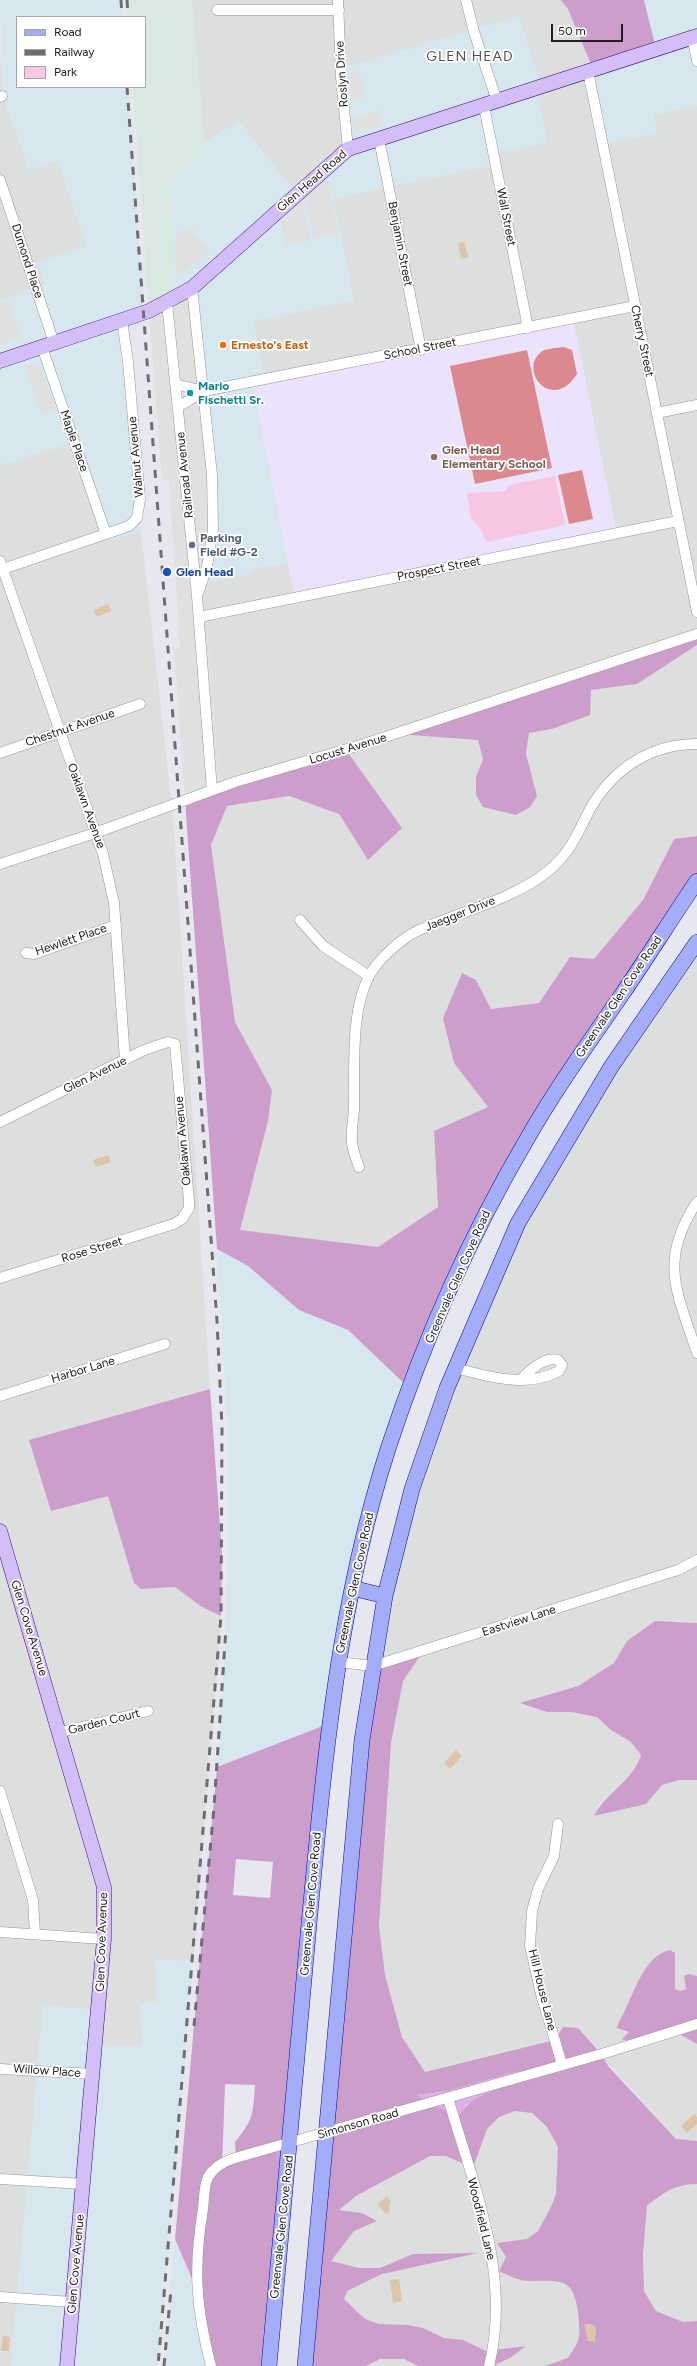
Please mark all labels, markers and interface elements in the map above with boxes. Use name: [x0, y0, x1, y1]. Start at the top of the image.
legend: [16, 16, 146, 88]
scale bar: [553, 16, 625, 42]
text: 50 m: [558, 24, 586, 38]
text: Road: [54, 25, 82, 39]
street label: Roslyn Drive: [333, 40, 351, 108]
text: Railway: [54, 45, 95, 59]
district label: GLEN HEAD: [426, 49, 514, 65]
text: Park: [54, 65, 77, 79]
street label: Glen Head Road: [274, 147, 350, 215]
street label: Wall Street: [493, 187, 519, 247]
street label: Benjamin Street: [385, 200, 415, 288]
street label: Dumond Place: [8, 222, 46, 300]
street label: Cherry Street: [627, 304, 657, 378]
street label: School Street: [382, 335, 458, 363]
place label: Ernesto's East: [231, 338, 309, 352]
marker: Ernesto's East: [218, 340, 228, 350]
place label: Mario Fischetti Sr.: [198, 379, 264, 407]
marker: Mario Fischetti Sr.: [185, 388, 195, 398]
street label: Maple Place: [57, 408, 91, 474]
street label: Walnut Avenue: [125, 416, 147, 498]
street label: Railroad Avenue: [173, 431, 197, 519]
place label: Glen Head Elementary School: [442, 443, 546, 471]
marker: Glen Head Elementary School: [429, 452, 439, 462]
place label: Parking Field #G-2: [200, 531, 258, 559]
marker: Parking Field #G-2: [187, 540, 197, 550]
street label: Prospect Street: [396, 554, 482, 584]
place label: Glen Head: [176, 565, 233, 579]
marker: Glen Head: [161, 566, 173, 578]
street label: Chestnut Avenue: [23, 706, 117, 750]
street label: Locust Avenue: [308, 730, 388, 768]
street label: Oaklawn Avenue: [64, 761, 108, 851]
street label: Jaegger Drive: [423, 893, 497, 935]
street label: Hewlett Place: [33, 921, 109, 959]
street label: Greenvale Glen Cove Road: [573, 933, 665, 1061]
street label: Glen Avenue: [61, 1054, 129, 1096]
street label: Oaklawn Avenue: [172, 1096, 194, 1186]
street label: Greenvale Glen Cove Road: [422, 1208, 494, 1346]
street label: Rose Street: [60, 1234, 124, 1266]
street label: Harbor Lane: [49, 1353, 117, 1387]
street label: Greenvale Glen Cove Road: [333, 1511, 377, 1655]
street label: Glen Cove Avenue: [8, 1578, 50, 1678]
street label: Eastview Lane: [480, 1602, 558, 1640]
street label: Garden Court: [67, 1706, 141, 1738]
street label: Greenvale Glen Cove Road: [298, 1832, 324, 1976]
street label: Glen Cove Avenue: [93, 1892, 111, 1992]
street label: Hill House Lane: [525, 1948, 559, 2032]
street label: Willow Place: [13, 2061, 81, 2081]
street label: Simonson Road: [316, 2106, 400, 2142]
street label: Greenvale Glen Cove Road: [267, 2155, 297, 2299]
street label: Woodfield Lane: [464, 2177, 498, 2261]
street label: Glen Cove Avenue: [64, 2214, 88, 2314]

